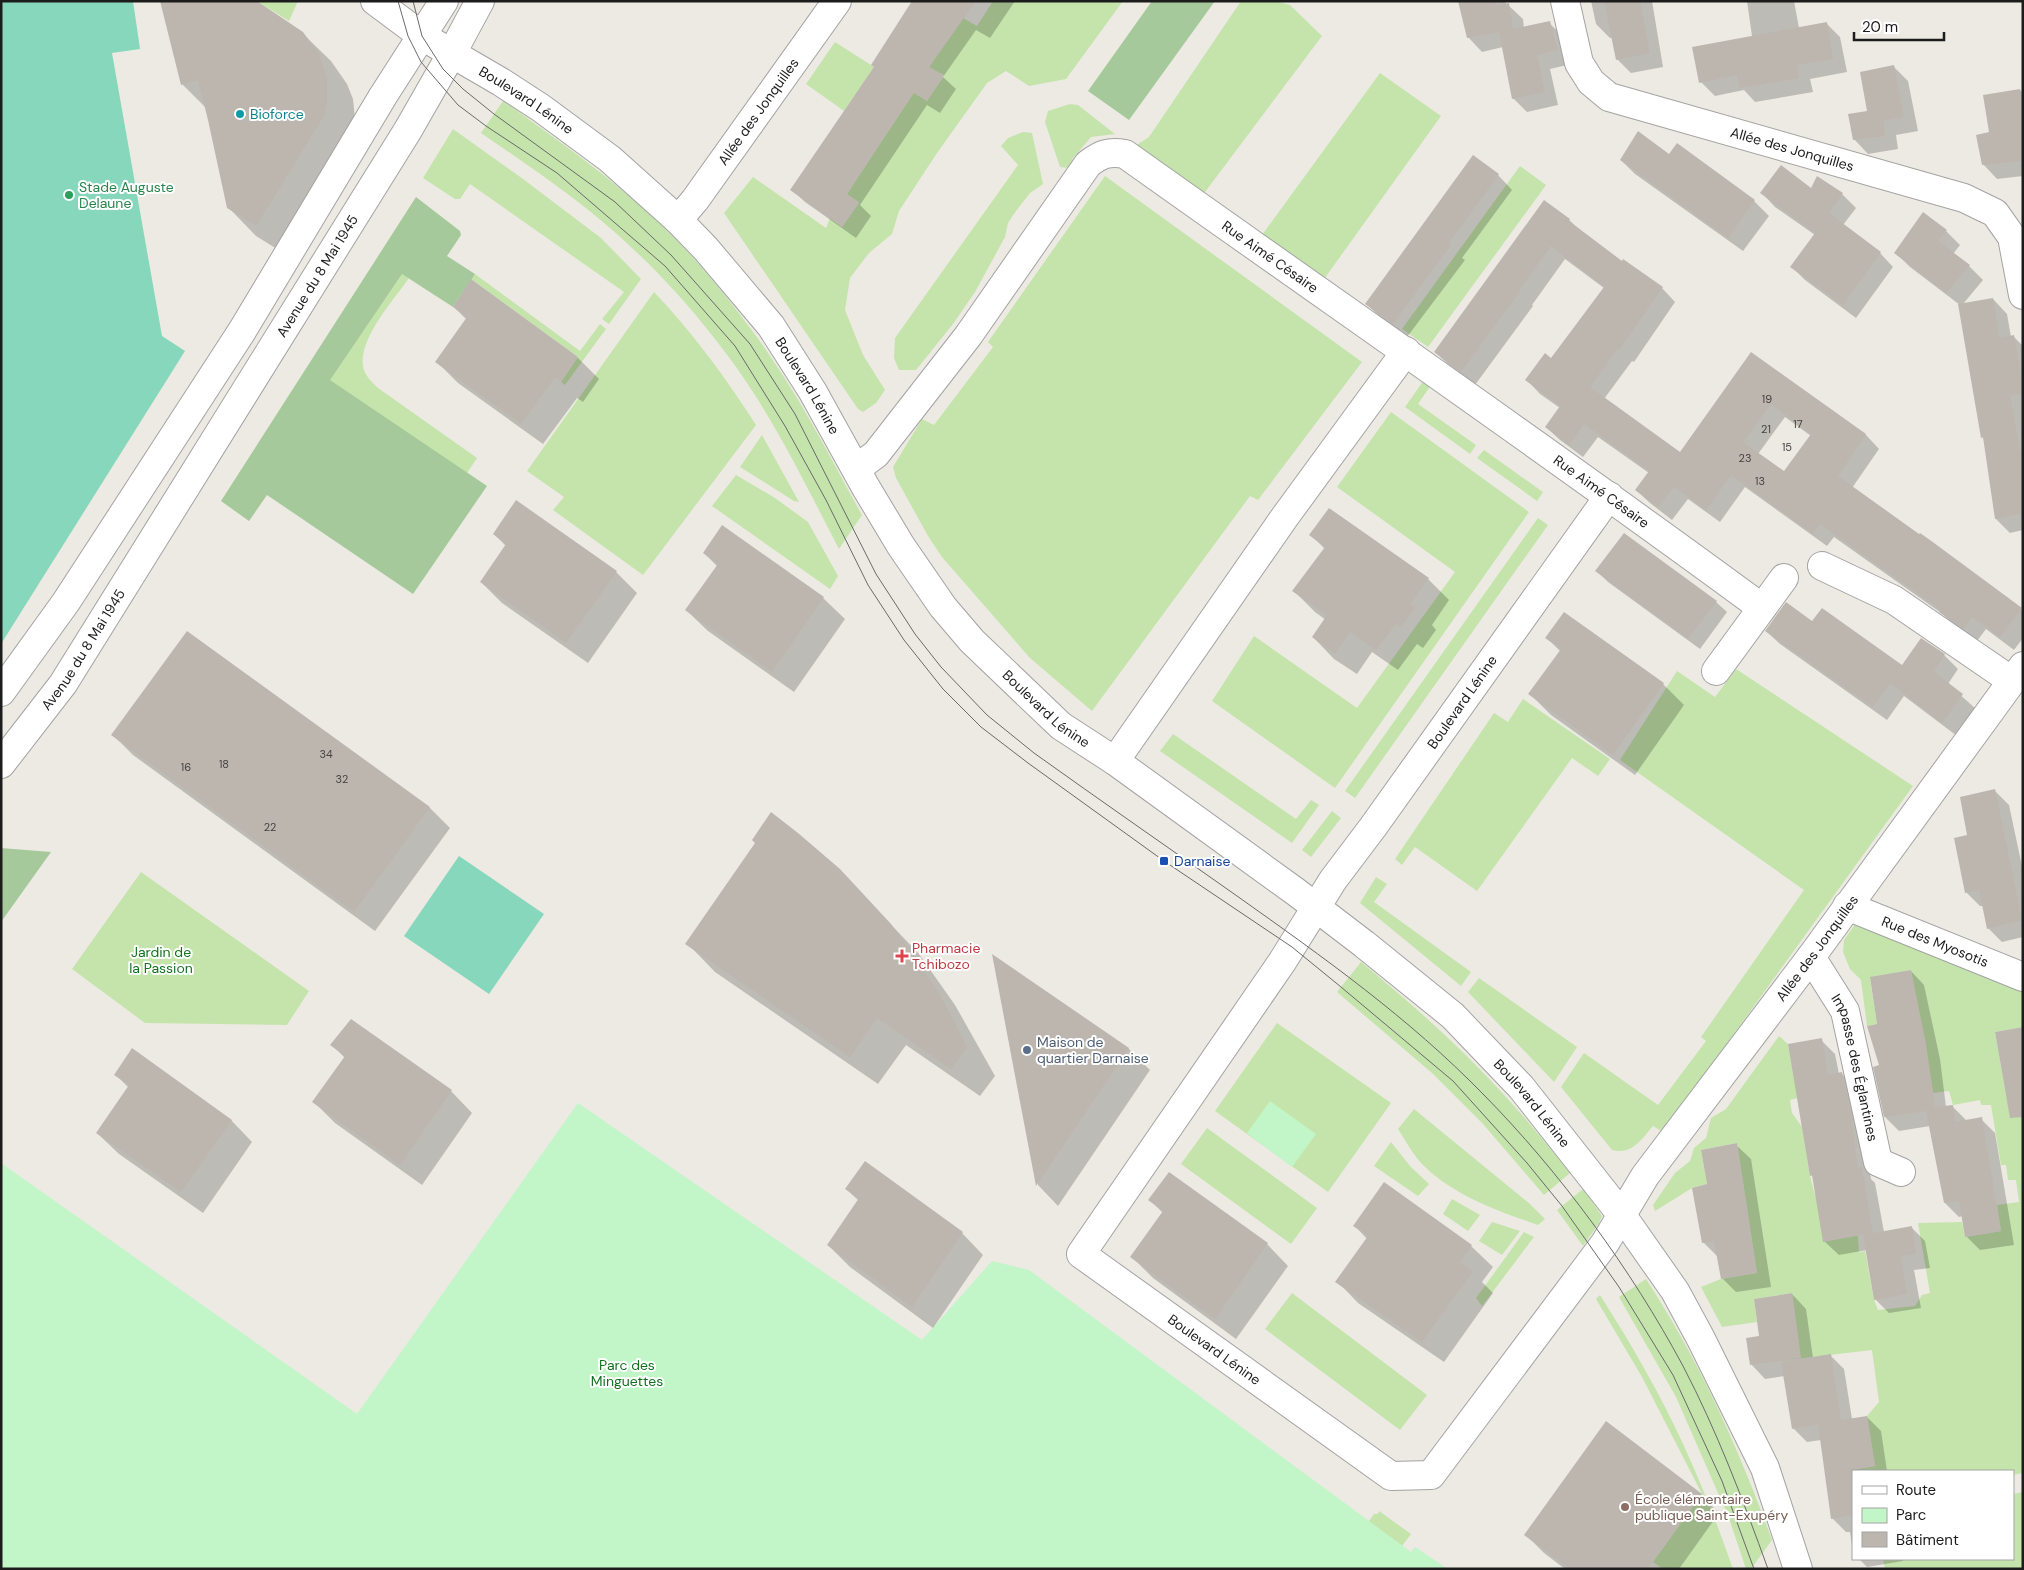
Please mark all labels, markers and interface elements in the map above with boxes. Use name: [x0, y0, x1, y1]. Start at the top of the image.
scale bar: [1854, 10, 1944, 42]
text: 20 m: [1862, 17, 1898, 37]
street label: Allée des Jonquilles: [714, 54, 803, 169]
street label: Boulevard Lénine: [476, 62, 577, 138]
place label: Bioforce: [250, 105, 304, 123]
marker: Bioforce: [234, 108, 246, 120]
street label: Allée des Jonquilles: [1728, 123, 1856, 175]
place label: Stade Auguste Delaune: [79, 178, 174, 212]
marker: Stade Auguste Delaune: [63, 189, 75, 201]
street label: Avenue du 8 Mai 1945: [272, 211, 362, 340]
street label: Rue Aimé Césaire: [1218, 217, 1322, 297]
street label: Boulevard Lénine: [771, 334, 844, 437]
house number: 19: [1762, 392, 1772, 406]
house number: 17: [1793, 417, 1803, 431]
house number: 21: [1761, 422, 1771, 436]
house number: 15: [1782, 440, 1792, 454]
street label: Rue Aimé Césaire: [1550, 451, 1653, 532]
house number: 23: [1739, 451, 1751, 465]
house number: 13: [1755, 474, 1765, 488]
street label: Avenue du 8 Mai 1945: [37, 586, 129, 714]
street label: Boulevard Lénine: [1423, 652, 1501, 752]
street label: Boulevard Lénine: [999, 666, 1093, 751]
house number: 34: [319, 747, 333, 761]
house number: 18: [219, 757, 229, 771]
house number: 16: [181, 760, 191, 774]
house number: 32: [336, 772, 348, 786]
house number: 22: [264, 820, 276, 834]
place label: Darnaise: [1174, 852, 1230, 870]
marker: Darnaise: [1158, 855, 1170, 867]
street label: Allée des Jonquilles: [1772, 891, 1862, 1005]
street label: Rue des Myosotis: [1879, 912, 1991, 971]
place label: Pharmacie Tchibozo: [912, 939, 980, 973]
park label: Jardin de la Passion: [129, 943, 193, 977]
marker: Pharmacie Tchibozo: [896, 950, 908, 962]
street label: Impasse des Églantines: [1827, 990, 1882, 1143]
place label: Maison de quartier Darnaise: [1037, 1033, 1149, 1067]
marker: Maison de quartier Darnaise: [1021, 1044, 1033, 1056]
street label: Boulevard Lénine: [1490, 1055, 1574, 1151]
street label: Boulevard Lénine: [1164, 1310, 1264, 1389]
park label: Parc des Minguettes: [591, 1356, 663, 1390]
legend: [1852, 1470, 2014, 1560]
text: Route: [1896, 1480, 1936, 1500]
place label: École élémentaire publique Saint-Exupéry: [1635, 1490, 1788, 1524]
marker: École élémentaire publique Saint-Exupéry: [1619, 1501, 1631, 1513]
text: Parc: [1896, 1505, 1926, 1525]
text: Bâtiment: [1896, 1530, 1959, 1550]

